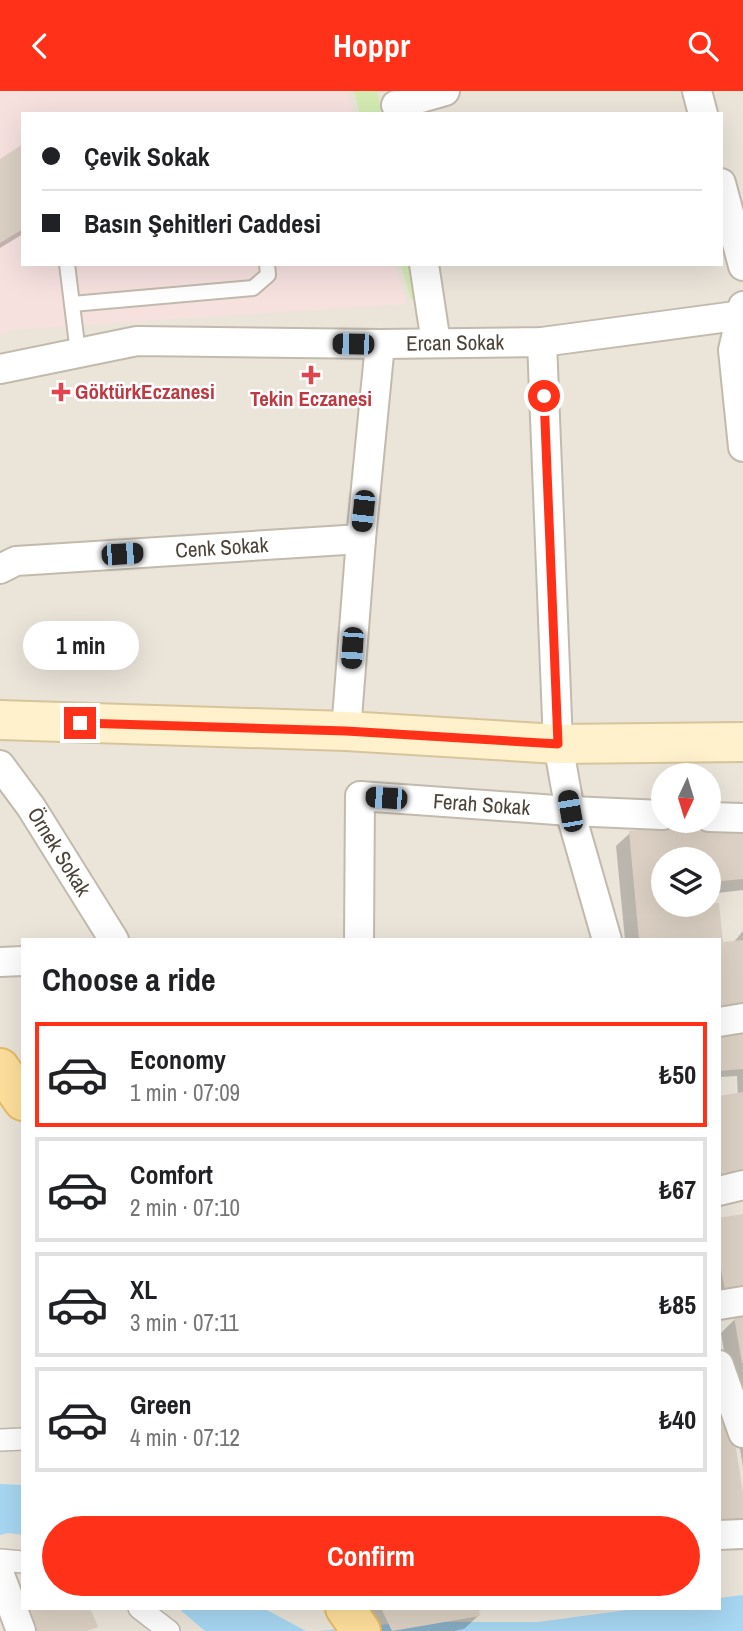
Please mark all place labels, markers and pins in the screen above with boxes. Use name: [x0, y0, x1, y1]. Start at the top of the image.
marker: Tekin Eczanesi: [303, 367, 319, 383]
place label: GöktürkEczanesi: [75, 377, 215, 406]
marker: GöktürkEczanesi: [53, 384, 69, 400]
place label: Tekin Eczanesi: [250, 384, 372, 413]

